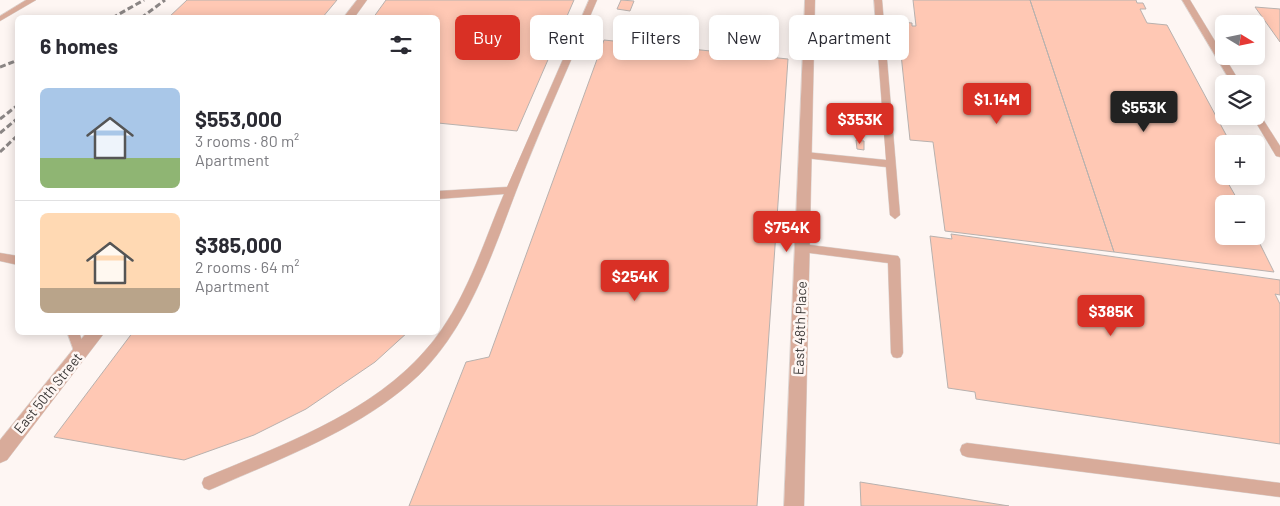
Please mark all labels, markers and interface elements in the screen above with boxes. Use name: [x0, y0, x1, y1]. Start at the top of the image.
chip: Buy: [455, 15, 520, 60]
chip: Rent: [530, 15, 603, 60]
chip: Filters: [613, 15, 699, 60]
chip: New: [709, 15, 779, 60]
chip: Apartment: [789, 15, 909, 60]
north arrow: [1215, 15, 1265, 65]
map controls: [1215, 15, 1265, 245]
icon: filters: [387, 31, 415, 59]
text: 6 homes: [40, 33, 118, 58]
button: layers: [1215, 75, 1265, 125]
pin: $1.14M: [956, 82, 1038, 125]
text: $1.14M: [974, 89, 1020, 108]
pin: $553K: [1109, 90, 1179, 133]
text: $553K: [1121, 97, 1167, 116]
pin: $353K: [825, 102, 895, 145]
text: $553,000: [195, 106, 282, 131]
icon: home: [80, 108, 140, 168]
text: $353K: [837, 109, 883, 128]
text: 3 rooms · 80 m²: [195, 131, 299, 150]
button: +: [1215, 135, 1265, 185]
text: Apartment: [195, 150, 270, 169]
button: −: [1215, 195, 1265, 245]
pin: $754K: [752, 210, 822, 253]
text: $754K: [764, 217, 810, 236]
text: $385,000: [195, 232, 282, 257]
icon: home: [80, 233, 140, 293]
text: 2 rooms · 64 m²: [195, 257, 299, 276]
pin: $254K: [600, 260, 670, 302]
text: $254K: [612, 266, 658, 285]
text: Apartment: [195, 276, 270, 295]
street label: East 48th Place: [789, 281, 810, 375]
pin: $385K: [1076, 294, 1146, 337]
text: $385K: [1088, 301, 1134, 320]
street label: East 50th Street: [10, 349, 85, 437]

